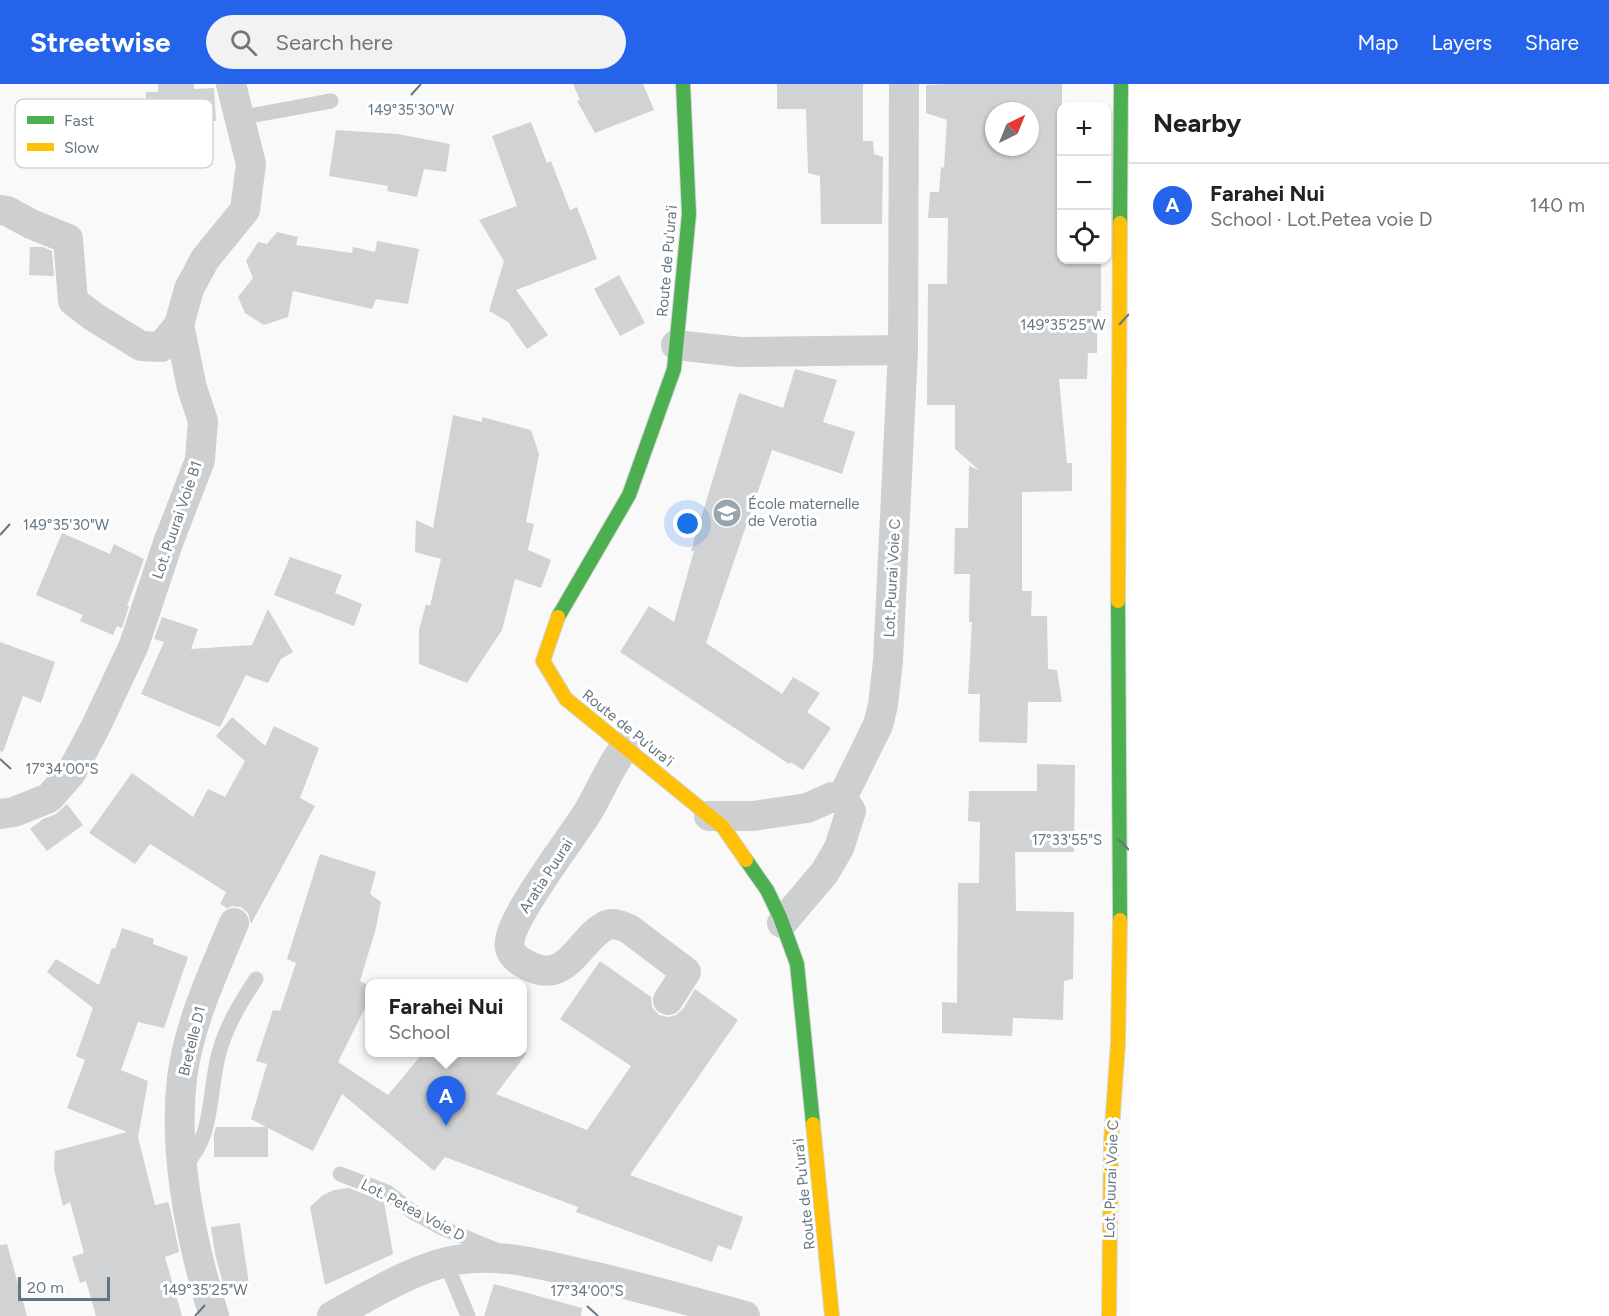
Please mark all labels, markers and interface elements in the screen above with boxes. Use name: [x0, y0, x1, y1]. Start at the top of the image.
search box: [206, 15, 626, 69]
text: Streetwise: [30, 25, 170, 59]
icon: search: [227, 26, 260, 59]
text: Search here: [275, 29, 393, 56]
text: Map: [1358, 30, 1398, 55]
text: Layers: [1431, 30, 1492, 55]
text: Share: [1525, 30, 1579, 55]
legend: [15, 99, 213, 168]
text: 149°35'30"W: [368, 101, 455, 119]
north arrow: [985, 102, 1039, 156]
map controls: [1057, 102, 1111, 264]
button: +: [1057, 102, 1111, 156]
text: Nearby: [1153, 107, 1241, 139]
text: Fast: [64, 111, 94, 130]
text: Slow: [64, 138, 99, 157]
button: −: [1057, 156, 1111, 210]
text: Farahei Nui: [1210, 180, 1325, 207]
text: A: [1165, 193, 1180, 217]
text: 140 m: [1530, 193, 1585, 217]
street label: Route de Pu'ura'i: [653, 204, 681, 318]
text: School · Lot.Petea voie D: [1210, 207, 1432, 231]
button: locate: [1057, 210, 1111, 264]
text: 149°35'25"W: [1020, 316, 1106, 334]
street label: Lot. Puurai Voie B1: [148, 459, 206, 581]
place label: École maternelle de Verotia: [748, 495, 860, 530]
school or university icon: École maternelle de Verotia: [711, 497, 743, 529]
your location: [673, 509, 702, 538]
text: 149°35'30"W: [23, 516, 110, 534]
street label: Lot. Puurai Voie C: [880, 518, 904, 638]
street label: Route de Pu'ura'i: [579, 686, 677, 770]
text: 17°34'00"S: [25, 760, 99, 778]
text: 17°33'55"S: [1032, 831, 1102, 849]
street label: Aratia Puurai: [515, 835, 577, 917]
popup: [365, 979, 527, 1057]
text: Farahei Nui: [389, 993, 503, 1020]
street label: Bretelle D1: [175, 1004, 209, 1078]
text: School: [389, 1020, 450, 1044]
pin: A: [426, 1076, 466, 1126]
street label: Lot. Puurai Voie C: [1100, 1119, 1122, 1239]
street label: Route de Pu'ura'i: [789, 1137, 819, 1251]
street label: Lot. Petea Voie D: [358, 1175, 468, 1245]
scale bar: [18, 1274, 110, 1302]
text: 20 m: [27, 1278, 64, 1297]
text: 149°35'25"W: [162, 1281, 248, 1299]
text: 17°34'00"S: [550, 1282, 624, 1300]

